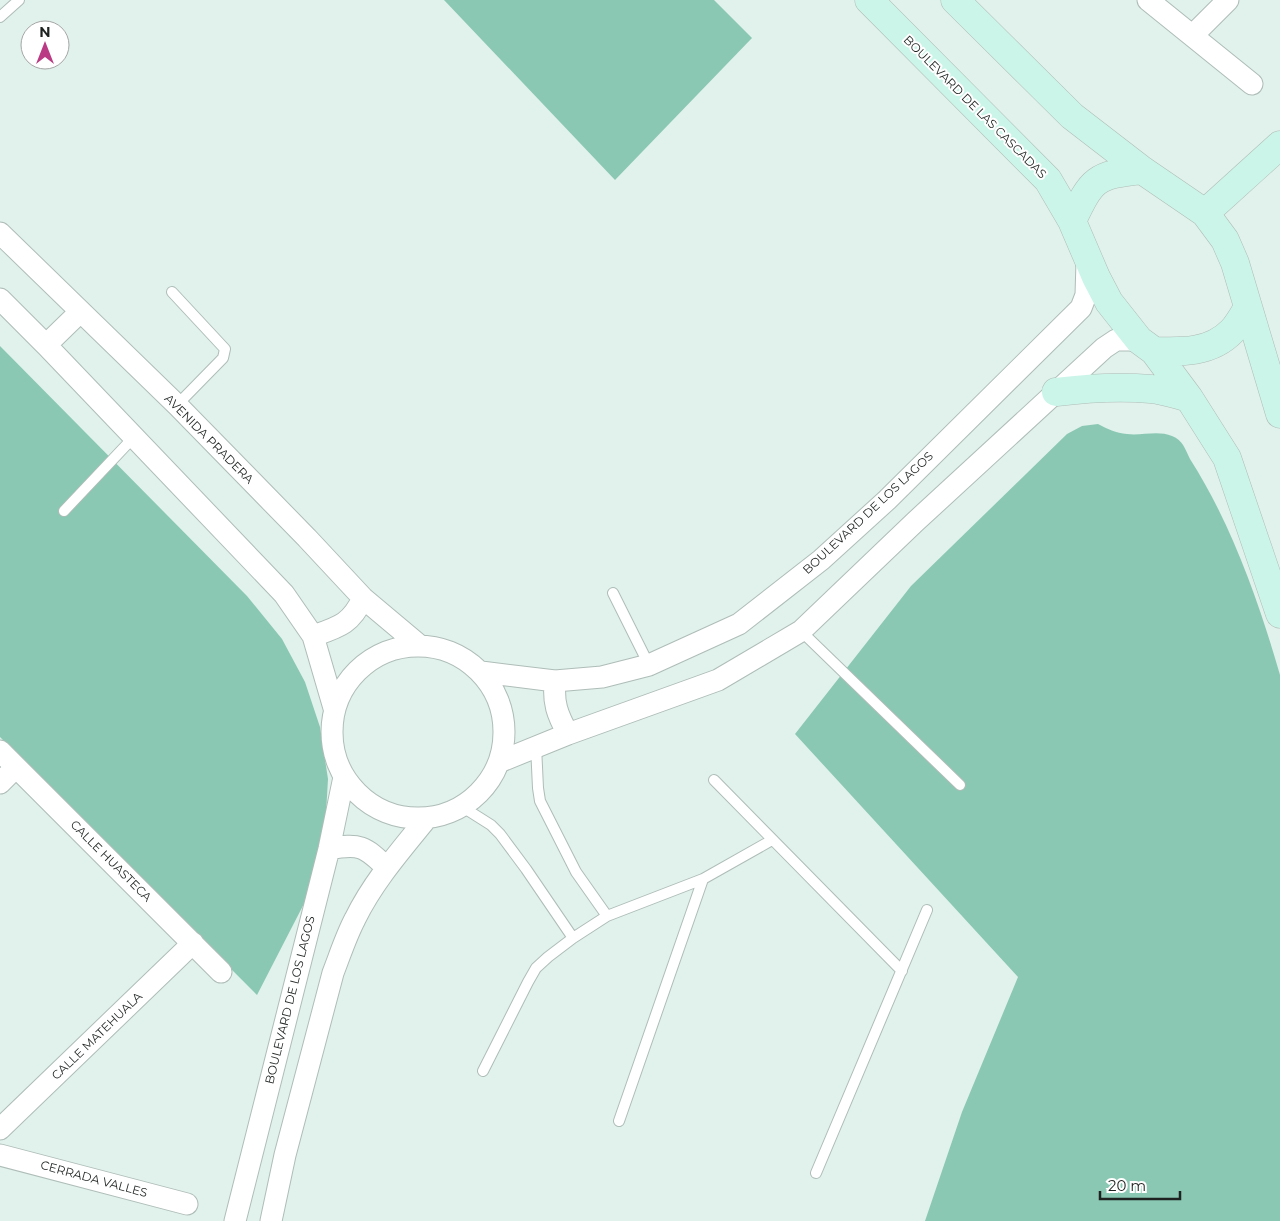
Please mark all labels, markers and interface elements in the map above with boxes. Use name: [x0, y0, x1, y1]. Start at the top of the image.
north arrow: [20, 20, 70, 70]
text: N: [39, 23, 51, 41]
street label: BOULEVARD DE LAS CASCADAS: [901, 32, 1050, 181]
street label: AVENIDA PRADERA: [162, 391, 257, 487]
street label: BOULEVARD DE LOS LAGOS: [799, 448, 936, 577]
street label: CALLE HUASTECA: [68, 817, 155, 905]
street label: BOULEVARD DE LOS LAGOS: [261, 914, 318, 1085]
street label: CALLE MATEHUALA: [48, 988, 145, 1083]
street label: CERRADA VALLES: [39, 1157, 149, 1200]
scale bar: [1100, 1168, 1180, 1200]
text: 20 m: [1108, 1176, 1146, 1195]

